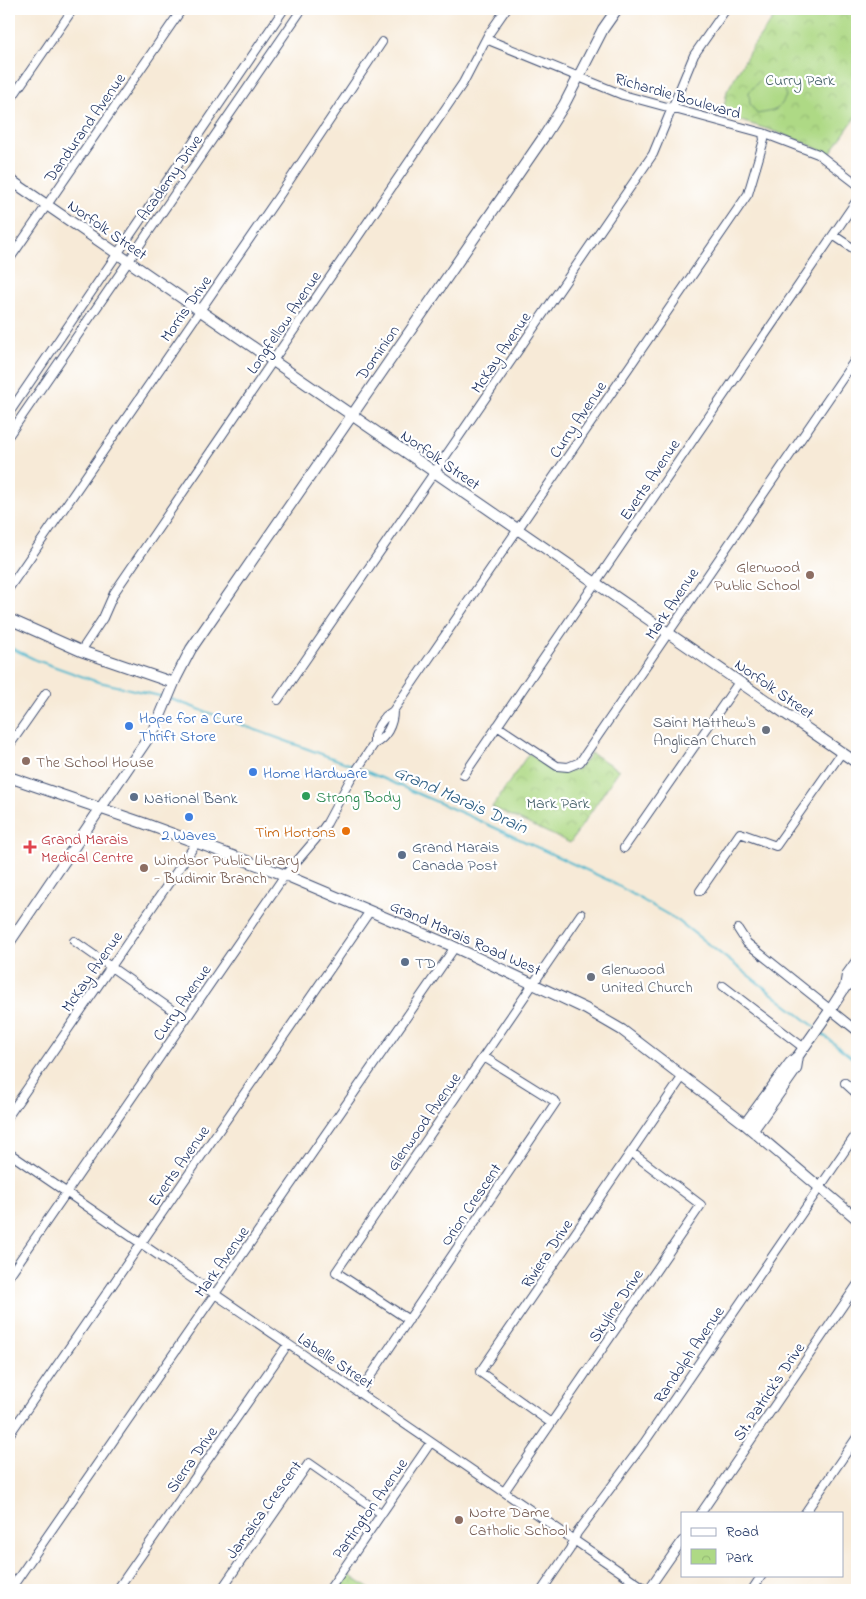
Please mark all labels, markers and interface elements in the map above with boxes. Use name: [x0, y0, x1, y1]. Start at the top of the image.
street label: Richardie Boulevard: [612, 67, 743, 126]
street label: Dandurand Avenue: [38, 68, 133, 189]
park label: Curry Park: [765, 69, 836, 93]
street label: Academy Drive: [132, 129, 210, 226]
street label: Norfolk Street: [62, 194, 152, 267]
street label: Longfellow Avenue: [241, 266, 329, 380]
street label: Morris Drive: [155, 270, 219, 347]
street label: McKay Avenue: [465, 307, 538, 399]
street label: Dominion: [350, 321, 406, 386]
street label: Curry Avenue: [544, 376, 614, 464]
street label: Norfolk Street: [395, 424, 485, 497]
street label: Everts Avenue: [614, 434, 687, 526]
place label: Glenwood Public School: [714, 556, 800, 598]
street label: Mark Avenue: [640, 563, 706, 645]
marker: Glenwood Public School: [804, 569, 816, 581]
street label: Norfolk Street: [729, 653, 819, 726]
place label: Hope for a Cure Thrift Store: [139, 707, 244, 749]
place label: Saint Matthew's Anglican Church: [653, 711, 756, 753]
marker: Hope for a Cure Thrift Store: [123, 720, 135, 732]
marker: Saint Matthew's Anglican Church: [760, 724, 772, 736]
place label: The School House: [36, 751, 155, 775]
marker: The School House: [20, 755, 32, 767]
water label: Grand Marais Drain: [389, 760, 532, 842]
place label: Home Hardware: [263, 762, 368, 786]
marker: Home Hardware: [247, 766, 259, 778]
place label: Strong Body: [316, 786, 401, 810]
place label: National Bank: [144, 787, 239, 811]
marker: Strong Body: [300, 790, 312, 802]
marker: National Bank: [128, 791, 140, 803]
park label: Mark Park: [526, 792, 591, 816]
marker: 2 Waves: [183, 811, 195, 823]
place label: Tim Hortons: [255, 821, 336, 845]
place label: 2 Waves: [162, 824, 216, 848]
marker: Tim Hortons: [340, 825, 352, 837]
place label: Grand Marais Medical Centre: [41, 828, 134, 870]
place label: Grand Marais Canada Post: [412, 836, 500, 878]
marker: Grand Marais Medical Centre: [23, 840, 37, 854]
place label: Windsor Public Library - Budimir Branch: [154, 849, 299, 891]
marker: Grand Marais Canada Post: [396, 849, 408, 861]
marker: Windsor Public Library - Budimir Branch: [138, 862, 150, 874]
street label: Grand Marais Road West: [386, 895, 545, 983]
street label: McKay Avenue: [56, 926, 130, 1018]
place label: TD: [415, 952, 436, 976]
marker: TD: [399, 956, 411, 968]
place label: Glenwood United Church: [601, 958, 693, 1000]
street label: Curry Avenue: [147, 959, 218, 1046]
marker: Glenwood United Church: [585, 971, 597, 983]
street label: Glenwood Avenue: [382, 1067, 468, 1176]
street label: Everts Avenue: [143, 1120, 217, 1211]
street label: Orion Crescent: [435, 1158, 509, 1251]
street label: Riviera Drive: [516, 1214, 580, 1294]
street label: Mark Avenue: [189, 1221, 257, 1303]
street label: Skyline Drive: [583, 1264, 651, 1348]
street label: Randolph Avenue: [648, 1301, 732, 1408]
street label: Labelle Street: [292, 1327, 378, 1396]
street label: St. Patrick's Drive: [728, 1337, 812, 1446]
street label: Sierra Drive: [161, 1421, 225, 1498]
street label: Partington Avenue: [327, 1453, 415, 1565]
street label: Jamaica Crescent: [221, 1455, 309, 1564]
place label: Notre Dame Catholic School: [469, 1501, 568, 1543]
legend: [681, 1512, 844, 1576]
marker: Notre Dame Catholic School: [453, 1514, 465, 1526]
text: Road: [726, 1521, 759, 1543]
text: Park: [726, 1547, 754, 1569]

